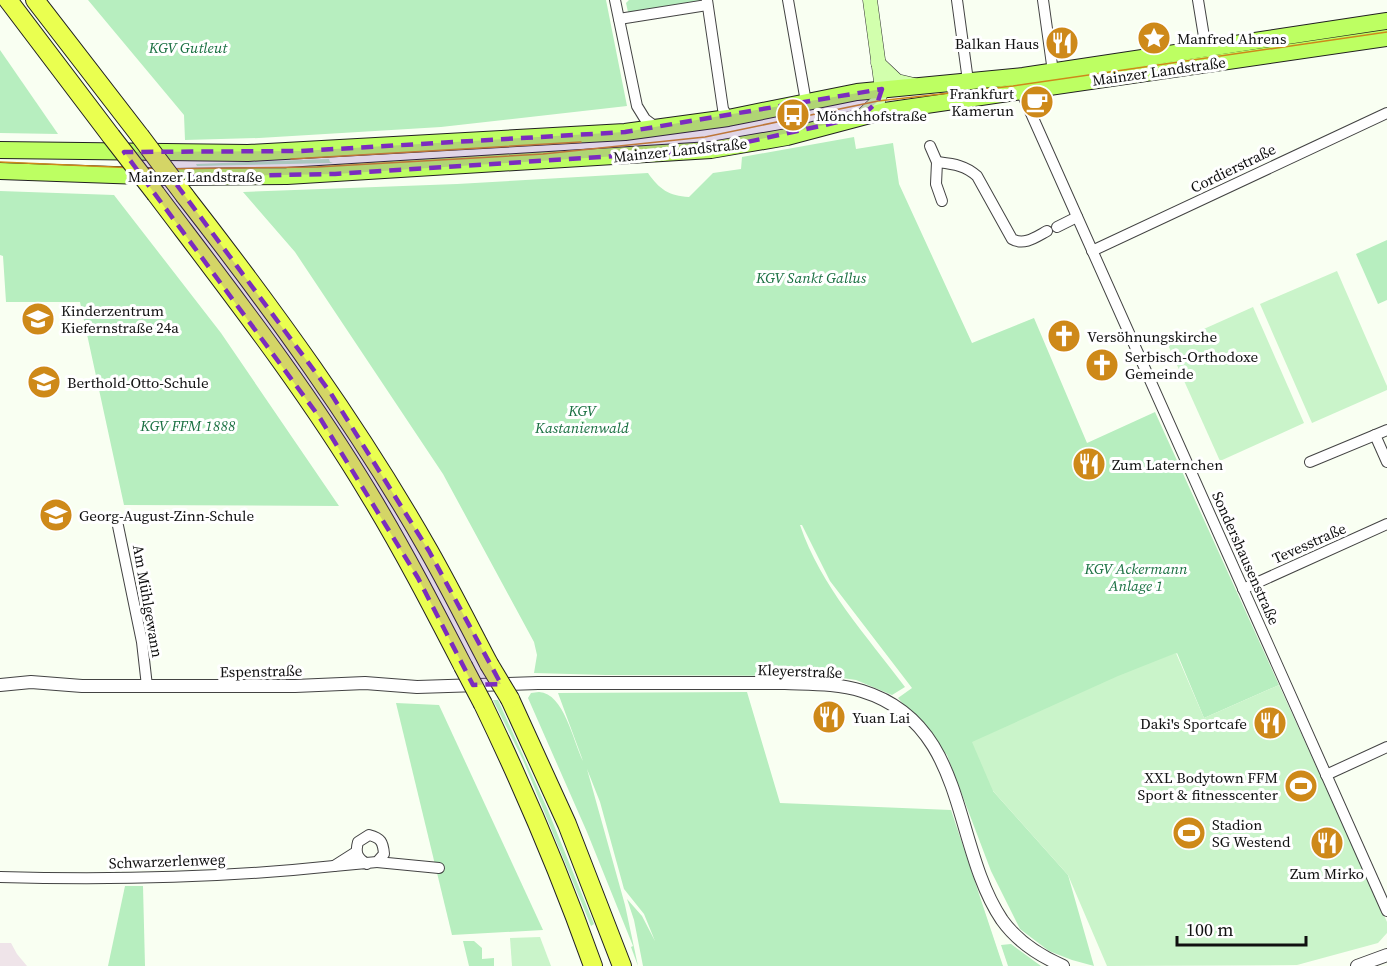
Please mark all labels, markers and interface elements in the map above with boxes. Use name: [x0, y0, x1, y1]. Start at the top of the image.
place icon: Manfred Ahrens: [1136, 20, 1172, 56]
restaurant icon: Balkan Haus: [1044, 25, 1080, 61]
place label: Manfred Ahrens: [1177, 28, 1286, 49]
place label: Balkan Haus: [955, 33, 1039, 54]
park label: KGV Gutleut: [148, 37, 228, 58]
street label: Mainzer Landstraße: [1091, 51, 1227, 91]
place label: Frankfurt Kamerun: [949, 83, 1014, 121]
cafe icon: Frankfurt Kamerun: [1019, 84, 1055, 120]
bus stop icon: Mönchhofstraße: [775, 97, 811, 133]
place label: Mönchhofstraße: [816, 105, 927, 126]
street label: Mainzer Landstraße: [612, 132, 748, 167]
street label: Cordierstraße: [1187, 138, 1279, 198]
street label: Mainzer Landstraße: [128, 166, 263, 187]
park label: KGV Sankt Gallus: [755, 267, 867, 288]
place label: Kinderzentrum Kiefernstraße 24a: [61, 300, 179, 338]
school or university icon: Kinderzentrum Kiefernstraße 24a: [20, 301, 56, 337]
church icon: Versöhnungskirche: [1046, 318, 1082, 354]
place label: Versöhnungskirche: [1087, 326, 1218, 347]
place label: Serbisch-Orthodoxe Gemeinde: [1125, 346, 1259, 384]
church icon: Serbisch-Orthodoxe Gemeinde: [1084, 347, 1120, 383]
school or university icon: Berthold-Otto-Schule: [26, 364, 62, 400]
place label: Berthold-Otto-Schule: [67, 372, 209, 393]
park label: KGV Kastanienwald: [534, 400, 629, 438]
park label: KGV FFM 1888: [139, 415, 236, 436]
restaurant icon: Zum Laternchen: [1071, 446, 1107, 482]
place label: Zum Laternchen: [1112, 454, 1223, 475]
street label: Sondershausenstraße: [1207, 488, 1285, 628]
school or university icon: Georg-August-Zinn-Schule: [38, 497, 74, 533]
place label: Georg-August-Zinn-Schule: [79, 505, 255, 526]
street label: Tevesstraße: [1269, 517, 1350, 569]
street label: Am Mühlgewann: [128, 543, 168, 659]
park label: KGV Ackermann Anlage 1: [1084, 558, 1188, 596]
street label: Kleyerstraße: [757, 659, 843, 683]
street label: Espenstraße: [220, 660, 303, 682]
restaurant icon: Yuan Lai: [811, 699, 847, 735]
restaurant icon: Daki's Sportcafe: [1252, 705, 1288, 741]
place label: Yuan Lai: [852, 707, 910, 728]
place label: Daki's Sportcafe: [1140, 713, 1247, 734]
place label: XXL Bodytown FFM Sport & fitnesscenter: [1138, 767, 1279, 805]
sports icon: XXL Bodytown FFM Sport & fitnesscenter: [1283, 768, 1319, 804]
place label: Stadion SG Westend: [1212, 814, 1291, 852]
sports icon: Stadion SG Westend: [1171, 815, 1207, 851]
restaurant icon: Zum Mirko: [1309, 825, 1345, 861]
street label: Schwarzerlenweg: [108, 848, 226, 874]
place label: Zum Mirko: [1290, 863, 1364, 884]
scale bar: [1177, 909, 1306, 947]
text: 100 m: [1186, 917, 1233, 942]

